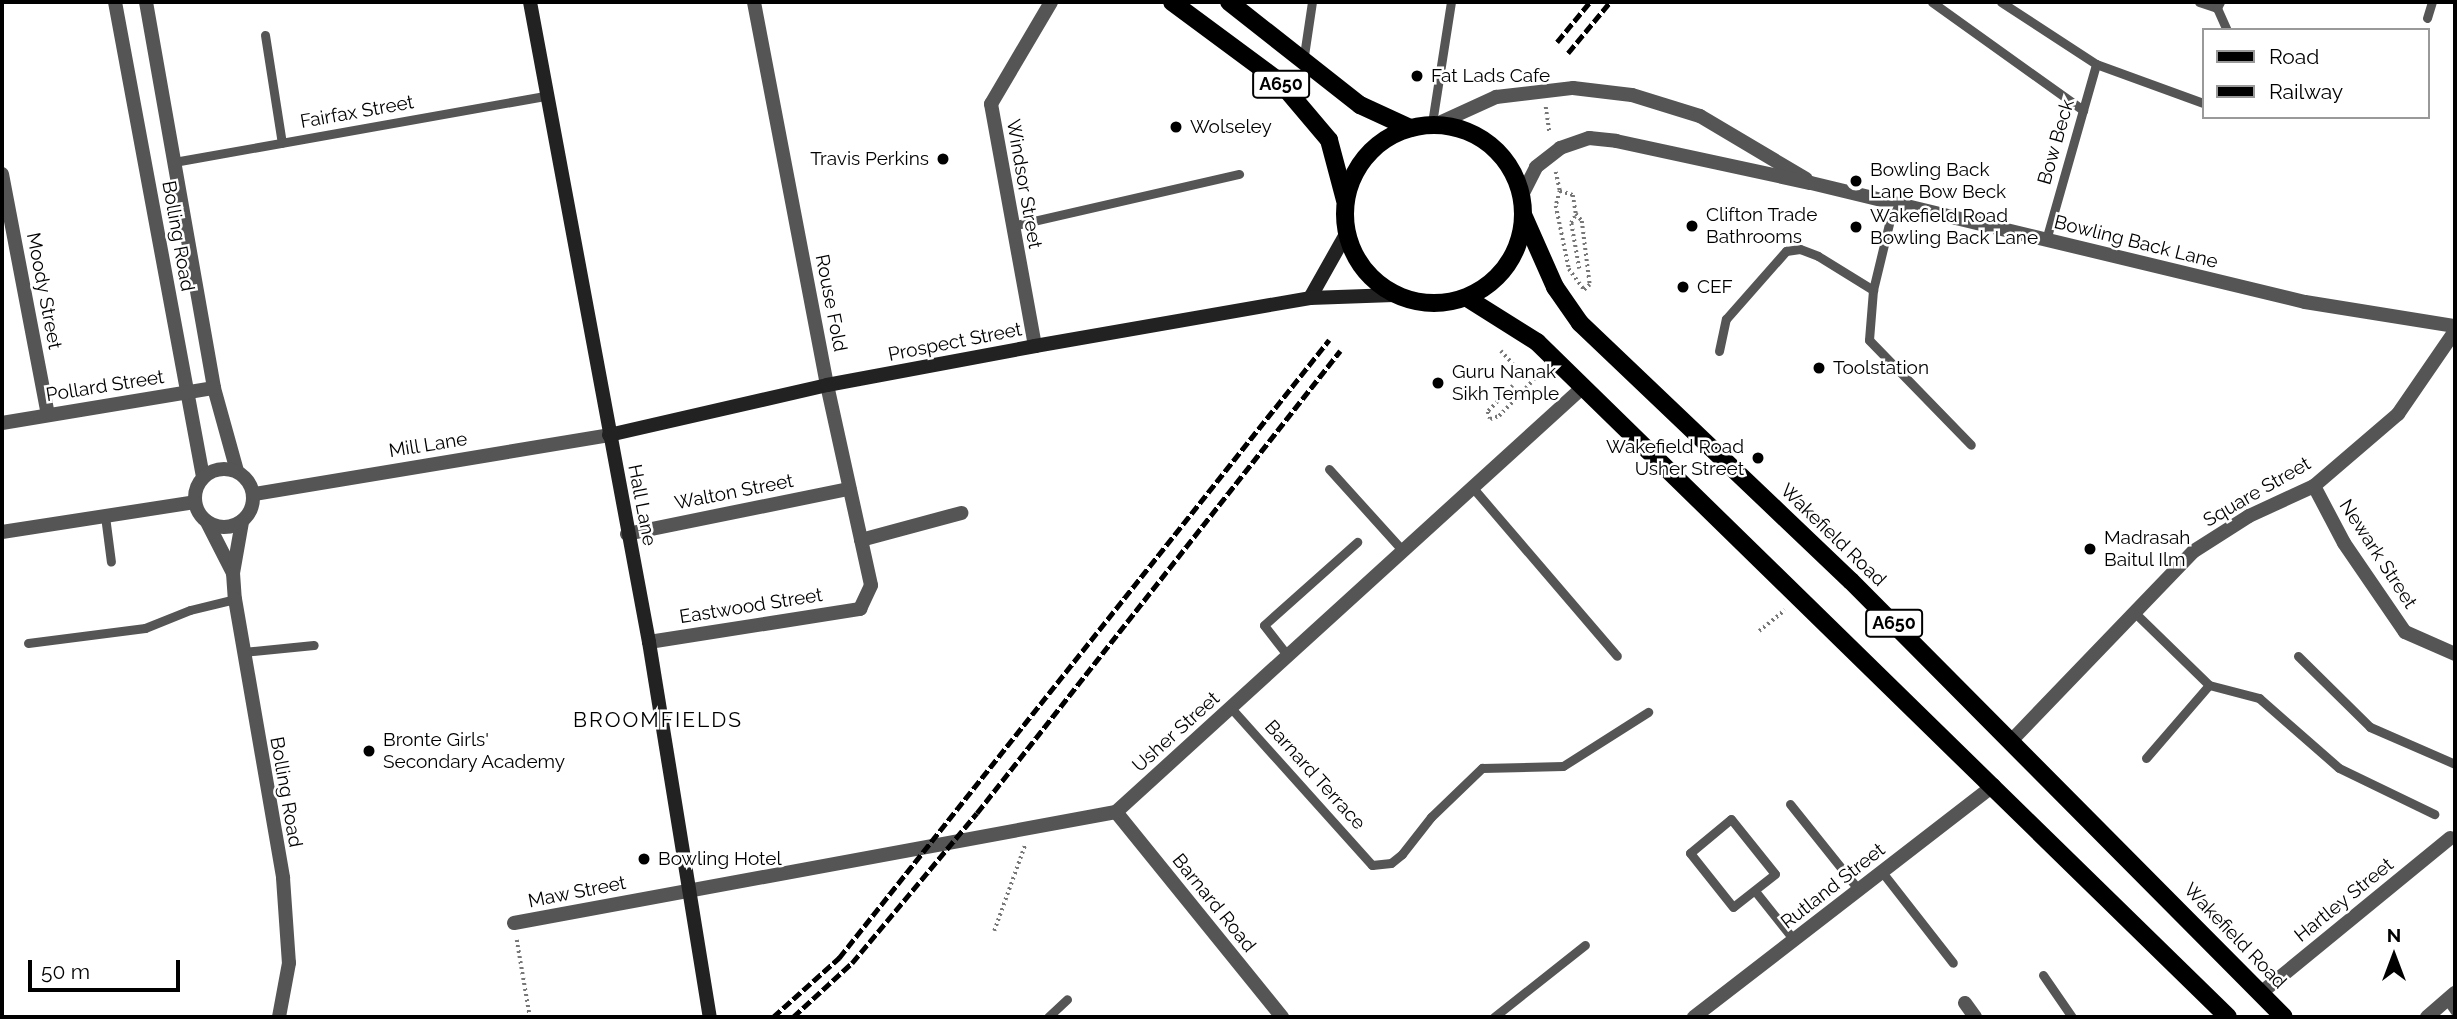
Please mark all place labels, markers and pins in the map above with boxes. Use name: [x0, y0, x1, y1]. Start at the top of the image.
place label: Fat Lads Cafe: [1431, 65, 1550, 87]
marker: Fat Lads Cafe: [1409, 68, 1425, 84]
place label: Wolseley: [1190, 116, 1272, 138]
marker: Wolseley: [1168, 119, 1184, 135]
place label: Travis Perkins: [810, 148, 929, 170]
marker: Travis Perkins: [935, 151, 951, 167]
place label: Bowling Back Lane Bow Beck: [1870, 159, 2007, 203]
marker: Bowling Back Lane Bow Beck: [1848, 173, 1864, 189]
place label: Clifton Trade Bathrooms: [1706, 204, 1818, 248]
place label: Wakefield Road Bowling Back Lane: [1870, 205, 2038, 249]
marker: Clifton Trade Bathrooms: [1684, 218, 1700, 234]
marker: Wakefield Road Bowling Back Lane: [1848, 219, 1864, 235]
place label: CEF: [1697, 276, 1733, 298]
marker: CEF: [1675, 279, 1691, 295]
place label: Toolstation: [1833, 357, 1929, 379]
marker: Toolstation: [1811, 360, 1827, 376]
place label: Guru Nanak Sikh Temple: [1452, 361, 1560, 405]
marker: Guru Nanak Sikh Temple: [1430, 375, 1446, 391]
place label: Wakefield Road Usher Street: [1606, 436, 1744, 480]
marker: Wakefield Road Usher Street: [1750, 450, 1766, 466]
place label: Madrasah Baitul Ilm: [2104, 527, 2190, 571]
marker: Madrasah Baitul Ilm: [2082, 541, 2098, 557]
place label: Bronte Girls' Secondary Academy: [383, 729, 566, 773]
marker: Bronte Girls' Secondary Academy: [361, 743, 377, 759]
place label: Bowling Hotel: [658, 848, 782, 870]
marker: Bowling Hotel: [636, 851, 652, 867]

